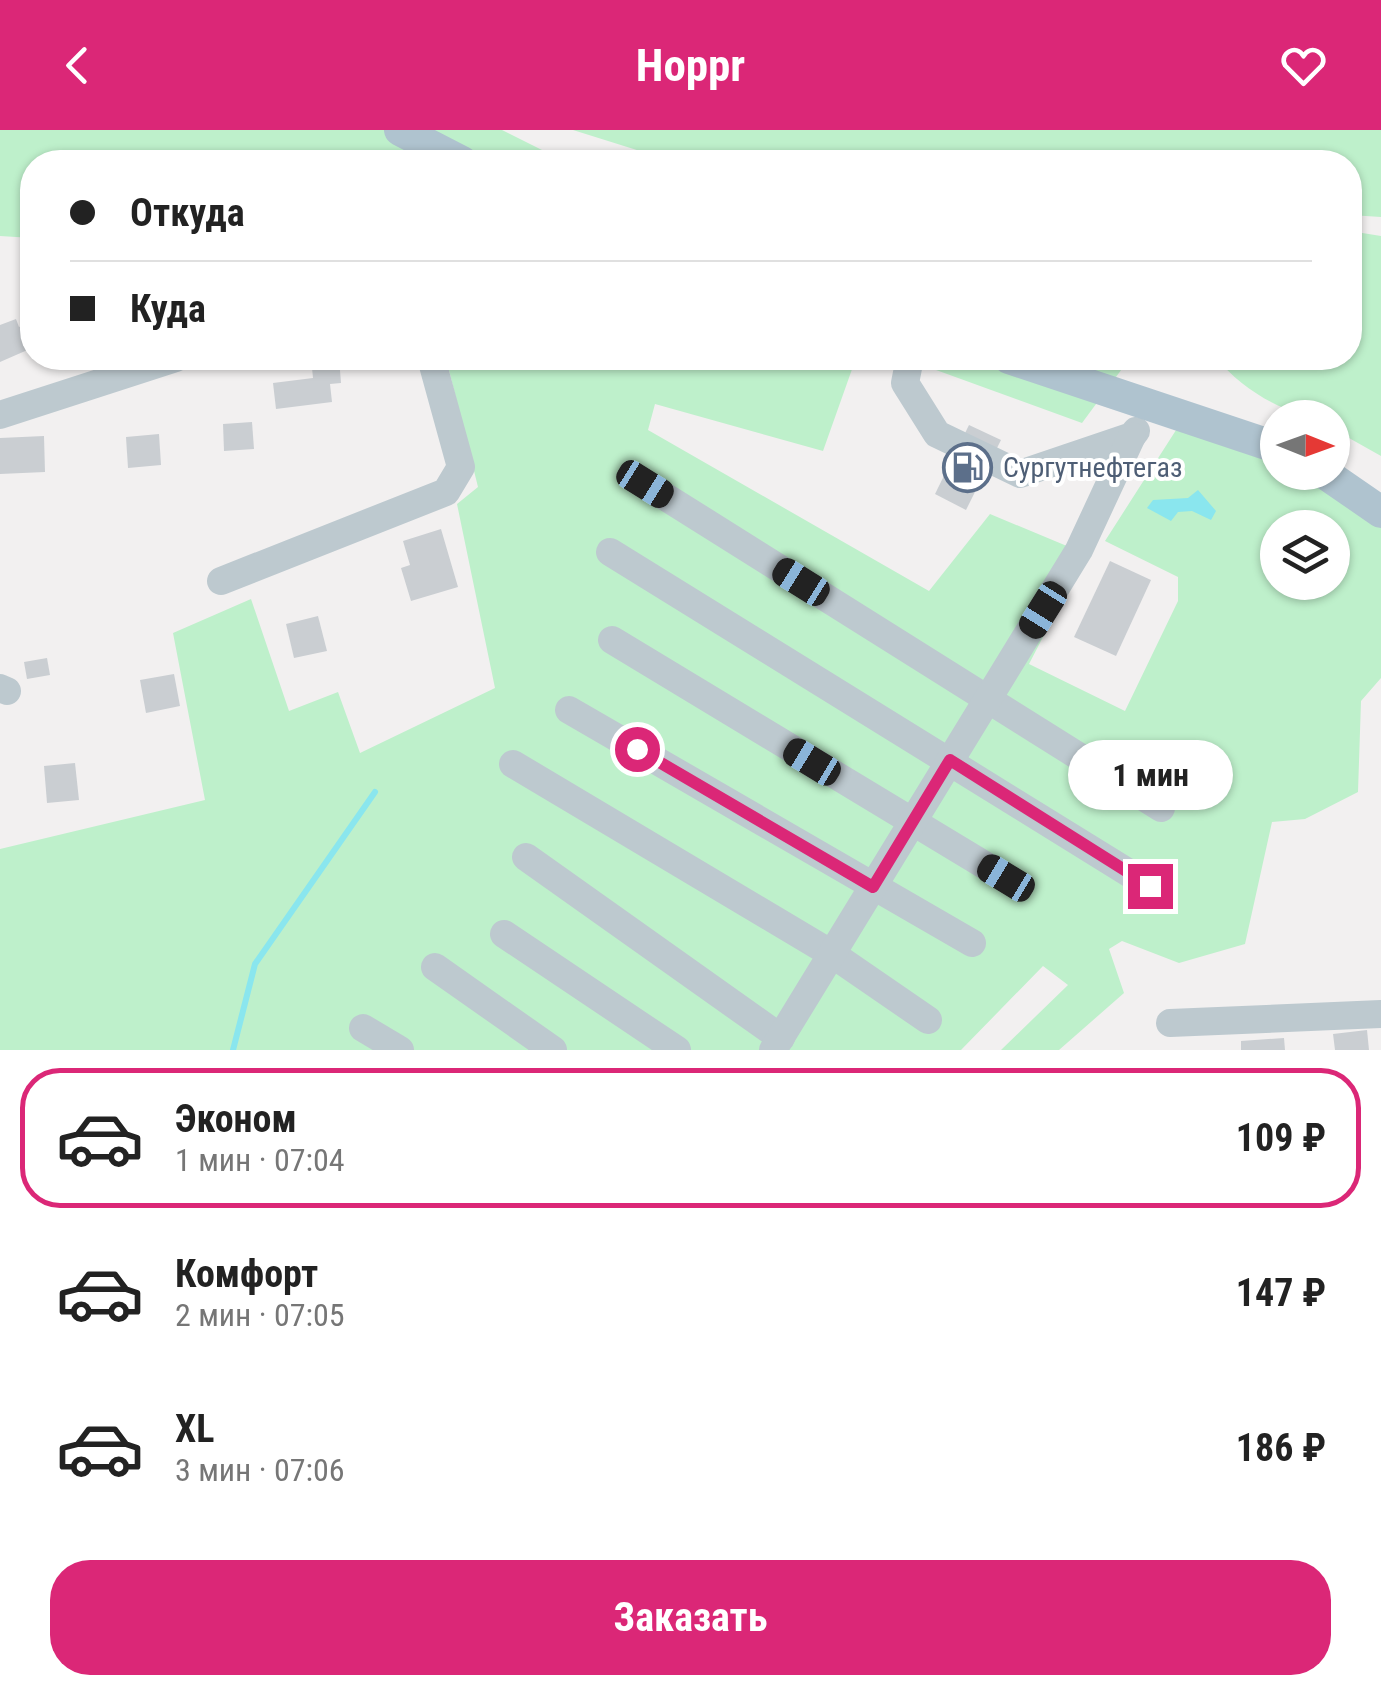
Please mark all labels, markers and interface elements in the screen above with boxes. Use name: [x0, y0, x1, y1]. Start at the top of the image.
icon: back: [50, 38, 105, 93]
icon: heart: [1276, 38, 1331, 93]
text: Hoppr: [636, 39, 745, 92]
text: Откуда: [130, 191, 245, 235]
text: Куда: [130, 287, 206, 331]
north arrow: [1260, 400, 1350, 490]
map controls: [1260, 400, 1350, 600]
fuel station icon: Сургутнефтегаз: [942, 441, 994, 493]
place label: Сургутнефтегаз: [1003, 451, 1182, 484]
car: [612, 455, 678, 513]
button: layers: [1260, 510, 1350, 600]
car: [768, 553, 834, 611]
car: [1014, 577, 1072, 643]
route start: [615, 727, 660, 772]
car: [779, 734, 845, 790]
callout: 1 мин: [1068, 741, 1232, 811]
text: 1 мин: [1112, 756, 1189, 794]
car: [973, 850, 1039, 906]
route end: [1128, 864, 1173, 909]
icon: car: [55, 1093, 145, 1183]
text: Эконом: [175, 1097, 297, 1141]
text: 109 ₽: [1236, 1116, 1326, 1160]
text: 1 мин · 07:04: [175, 1141, 345, 1179]
icon: car: [55, 1248, 145, 1338]
text: Комфорт: [175, 1252, 318, 1296]
text: 147 ₽: [1236, 1271, 1326, 1315]
text: 2 мин · 07:05: [175, 1296, 345, 1334]
icon: car: [55, 1403, 145, 1493]
text: XL: [175, 1407, 214, 1451]
text: 186 ₽: [1236, 1426, 1326, 1470]
text: 3 мин · 07:06: [175, 1451, 345, 1489]
button: Заказать: [50, 1560, 1331, 1675]

